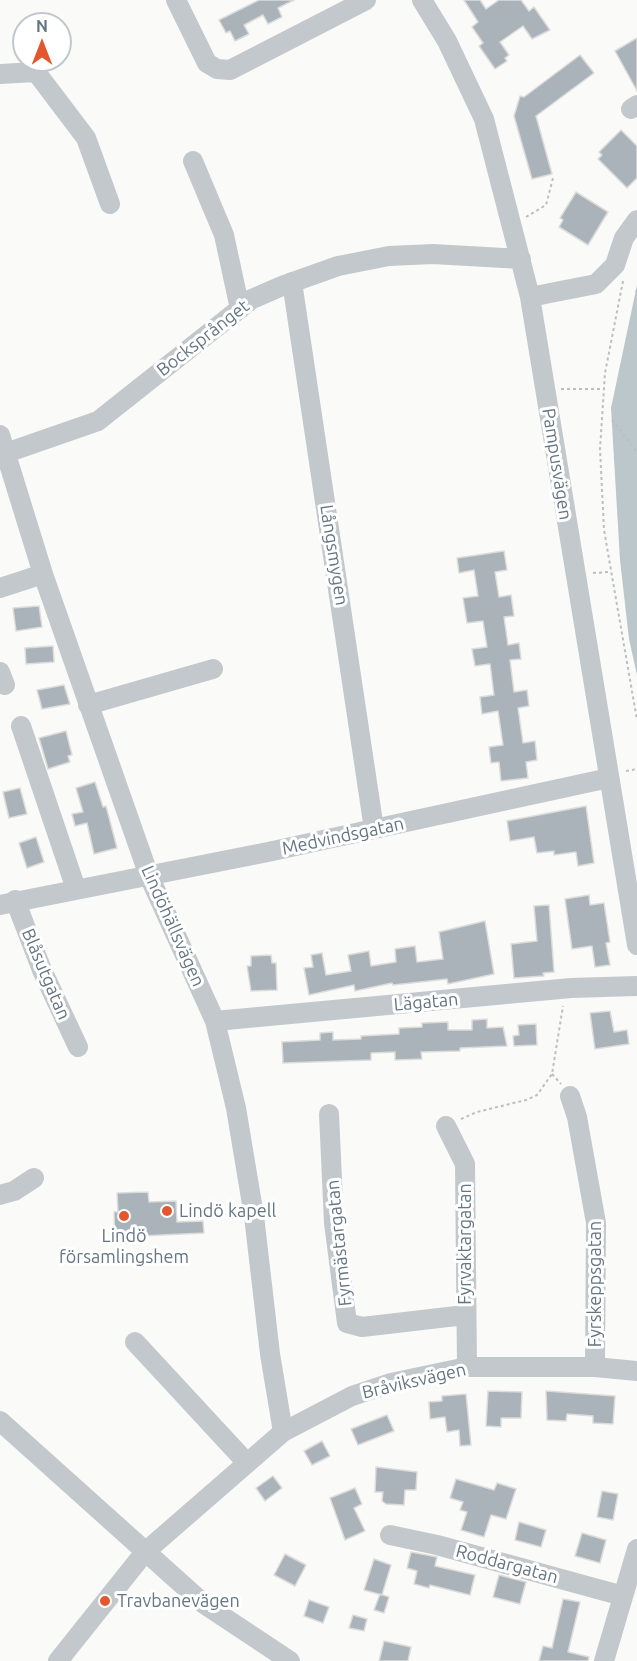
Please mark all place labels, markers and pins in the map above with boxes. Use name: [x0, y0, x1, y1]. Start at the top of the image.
place label: Lindö kapell: [179, 1200, 276, 1222]
marker: Lindö kapell: [160, 1204, 174, 1218]
marker: Lindö församlingshem: [117, 1209, 131, 1223]
place label: Lindö församlingshem: [59, 1225, 189, 1268]
place label: Travbanevägen: [117, 1590, 240, 1612]
marker: Travbanevägen: [98, 1594, 112, 1608]

